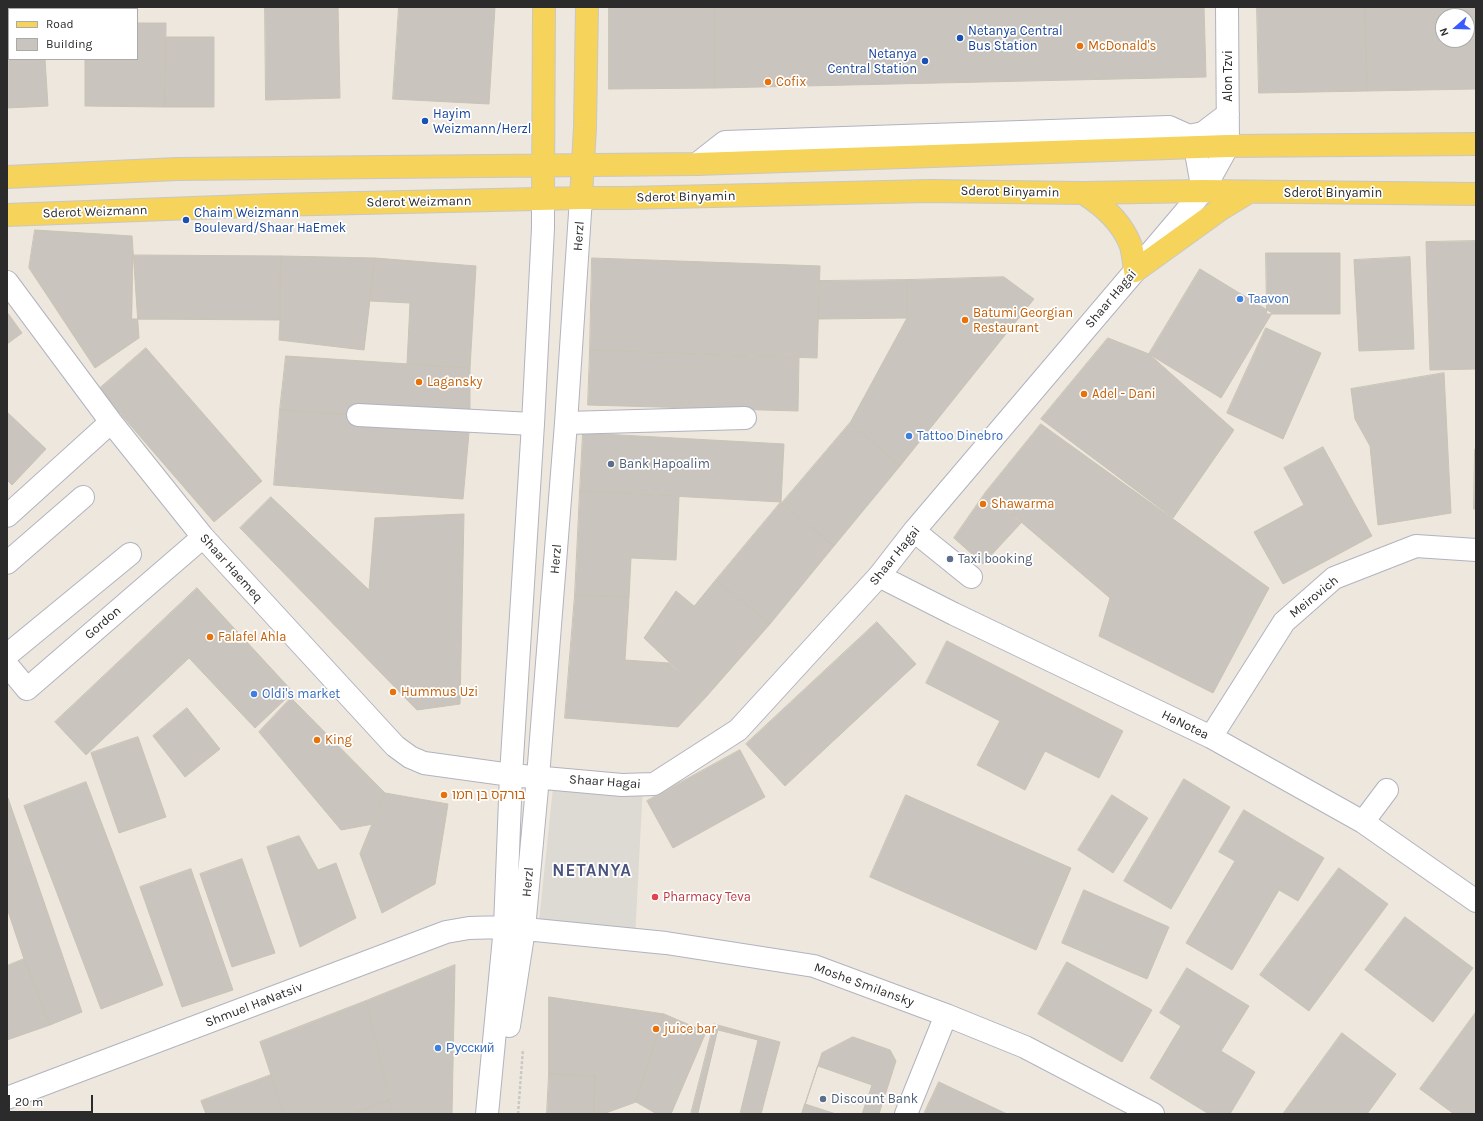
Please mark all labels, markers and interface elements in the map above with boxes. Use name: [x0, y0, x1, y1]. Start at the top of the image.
legend: [8, 8, 138, 60]
north arrow: [1435, 8, 1475, 48]
text: Road: [46, 17, 74, 31]
place label: Netanya Central Bus Station: [968, 23, 1063, 54]
text: N: [1437, 26, 1452, 38]
marker: Netanya Central Bus Station: [955, 33, 965, 43]
text: Building: [46, 37, 92, 51]
place label: McDonald's: [1088, 38, 1156, 54]
marker: McDonald's: [1075, 41, 1085, 51]
place label: Netanya Central Station: [827, 46, 917, 77]
street label: Alon Tzvi: [1220, 50, 1236, 102]
marker: Netanya Central Station: [920, 56, 930, 66]
place label: Cofix: [776, 74, 806, 90]
marker: Cofix: [763, 77, 773, 87]
place label: Hayim Weizmann/Herzl: [433, 106, 531, 137]
marker: Hayim Weizmann/Herzl: [420, 116, 430, 126]
street label: Sderot Binyamin: [960, 183, 1060, 201]
street label: Sderot Binyamin: [1284, 185, 1382, 201]
street label: Sderot Binyamin: [636, 188, 736, 206]
street label: Sderot Weizmann: [366, 193, 472, 211]
street label: Sderot Weizmann: [42, 202, 148, 222]
place label: Chaim Weizmann Boulevard/Shaar HaEmek: [194, 205, 346, 236]
marker: Chaim Weizmann Boulevard/Shaar HaEmek: [181, 215, 191, 225]
street label: Herzl: [570, 221, 588, 251]
street label: Shaar Hagai: [1082, 266, 1140, 332]
place label: Taavon: [1248, 291, 1289, 307]
marker: Taavon: [1235, 294, 1245, 304]
place label: Batumi Georgian Restaurant: [973, 305, 1073, 336]
marker: Batumi Georgian Restaurant: [960, 315, 970, 325]
place label: Lagansky: [427, 374, 483, 390]
marker: Lagansky: [414, 377, 424, 387]
place label: Adel - Dani: [1092, 386, 1156, 402]
marker: Adel - Dani: [1079, 389, 1089, 399]
place label: Tattoo Dinebro: [917, 428, 1003, 444]
marker: Tattoo Dinebro: [904, 431, 914, 441]
place label: Bank Hapoalim: [619, 456, 710, 472]
marker: Bank Hapoalim: [606, 459, 616, 469]
place label: Shawarma: [991, 496, 1054, 512]
marker: Shawarma: [978, 499, 988, 509]
street label: Shaar Hagai: [866, 523, 924, 589]
street label: Shaar Haemeq: [196, 531, 266, 605]
street label: Herzl: [547, 543, 565, 575]
place label: Taxi booking: [958, 551, 1032, 567]
marker: Taxi booking: [945, 554, 955, 564]
street label: Meirovich: [1286, 573, 1342, 621]
street label: Gordon: [82, 603, 124, 643]
place label: Falafel Ahla: [218, 629, 286, 645]
marker: Falafel Ahla: [205, 632, 215, 642]
place label: Hummus Uzi: [401, 684, 478, 700]
place label: Oldi's market: [262, 686, 340, 702]
marker: Hummus Uzi: [388, 687, 398, 697]
marker: Oldi's market: [249, 689, 259, 699]
street label: HaNotea: [1159, 707, 1211, 743]
place label: King: [325, 732, 352, 748]
marker: King: [312, 735, 322, 745]
street label: Shaar Hagai: [569, 772, 641, 792]
place label: בורקס בן חמו: [452, 787, 525, 803]
marker: בורקס בן חמו: [439, 790, 449, 800]
district label: NETANYA: [552, 861, 632, 881]
street label: Herzl: [519, 866, 537, 898]
place label: Pharmacy Teva: [663, 889, 751, 905]
marker: Pharmacy Teva: [650, 892, 660, 902]
street label: Moshe Smilansky: [812, 960, 916, 1010]
street label: Shmuel HaNatsiv: [203, 979, 305, 1031]
place label: juice bar: [664, 1021, 716, 1037]
marker: juice bar: [651, 1024, 661, 1034]
place label: Русский: [446, 1040, 494, 1056]
marker: Русский: [433, 1043, 443, 1053]
scale bar: [10, 1087, 95, 1113]
place label: Discount Bank: [831, 1091, 918, 1107]
marker: Discount Bank: [818, 1094, 828, 1104]
text: 20 m: [15, 1095, 43, 1109]

